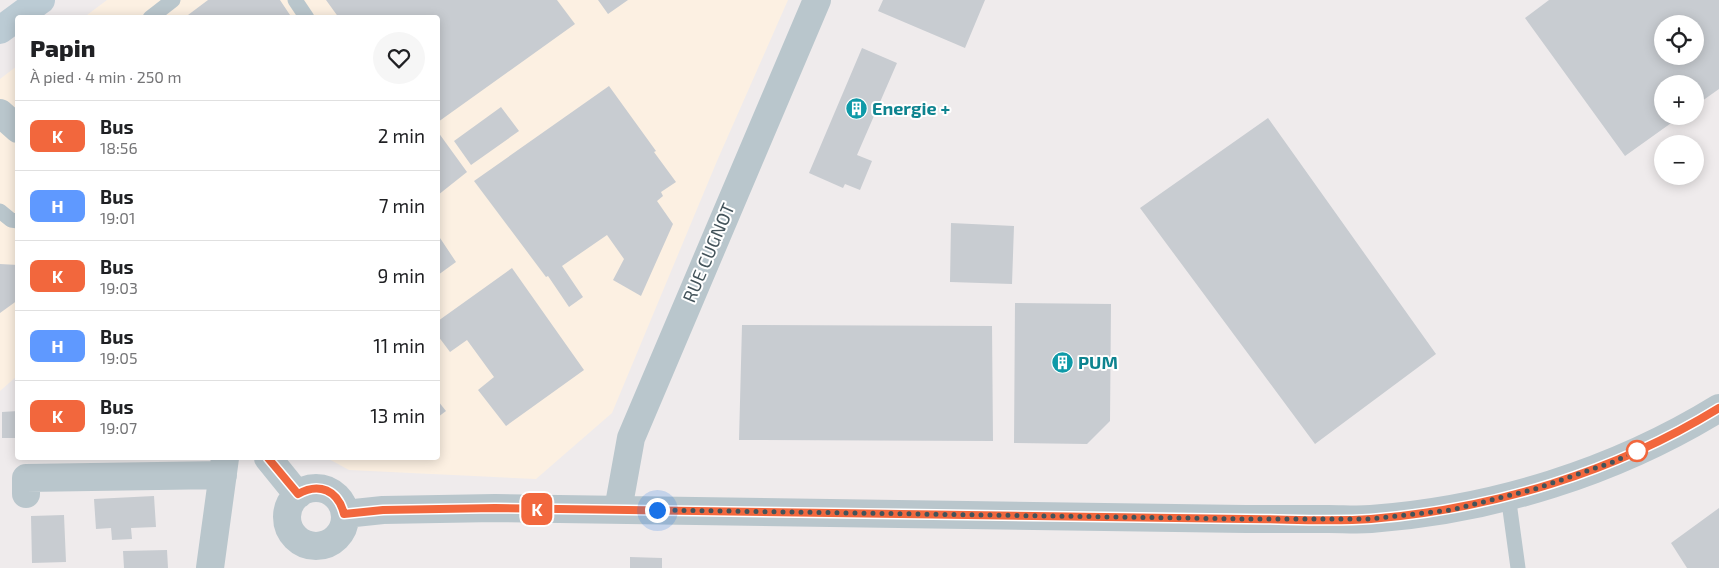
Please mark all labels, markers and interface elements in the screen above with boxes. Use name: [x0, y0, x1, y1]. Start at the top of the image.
map controls: [1654, 15, 1704, 185]
button: locate: [1654, 15, 1704, 65]
button: heart: [373, 32, 425, 84]
text: Papin: [30, 33, 95, 62]
text: À pied · 4 min · 250 m: [30, 67, 181, 86]
button: +: [1654, 75, 1704, 125]
building icon: Energie +: [844, 97, 868, 121]
place label: Energie +: [872, 97, 950, 119]
text: Bus: [100, 115, 134, 138]
text: 2 min: [378, 124, 425, 147]
text: K: [52, 125, 63, 147]
button: −: [1654, 135, 1704, 185]
text: 18:56: [100, 138, 138, 157]
text: Bus: [100, 185, 134, 208]
text: 7 min: [379, 194, 425, 217]
text: H: [51, 195, 64, 217]
street label: RUE CUGNOT: [677, 199, 739, 306]
text: 19:01: [100, 208, 135, 227]
text: Bus: [100, 255, 134, 278]
text: 9 min: [377, 264, 425, 287]
text: K: [52, 265, 63, 287]
text: 19:03: [100, 278, 138, 297]
text: Bus: [100, 325, 134, 348]
text: 11 min: [373, 334, 425, 357]
text: H: [51, 335, 64, 357]
text: 19:05: [100, 348, 138, 367]
building icon: PUM: [1050, 351, 1074, 375]
place label: PUM: [1078, 351, 1118, 373]
text: Bus: [100, 395, 134, 418]
text: 13 min: [370, 404, 425, 427]
text: K: [52, 405, 63, 427]
text: 19:07: [100, 418, 137, 437]
unlabelled marker: [1626, 440, 1648, 462]
line badge: K: [521, 493, 553, 525]
text: K: [531, 498, 543, 520]
your location: [645, 498, 670, 523]

